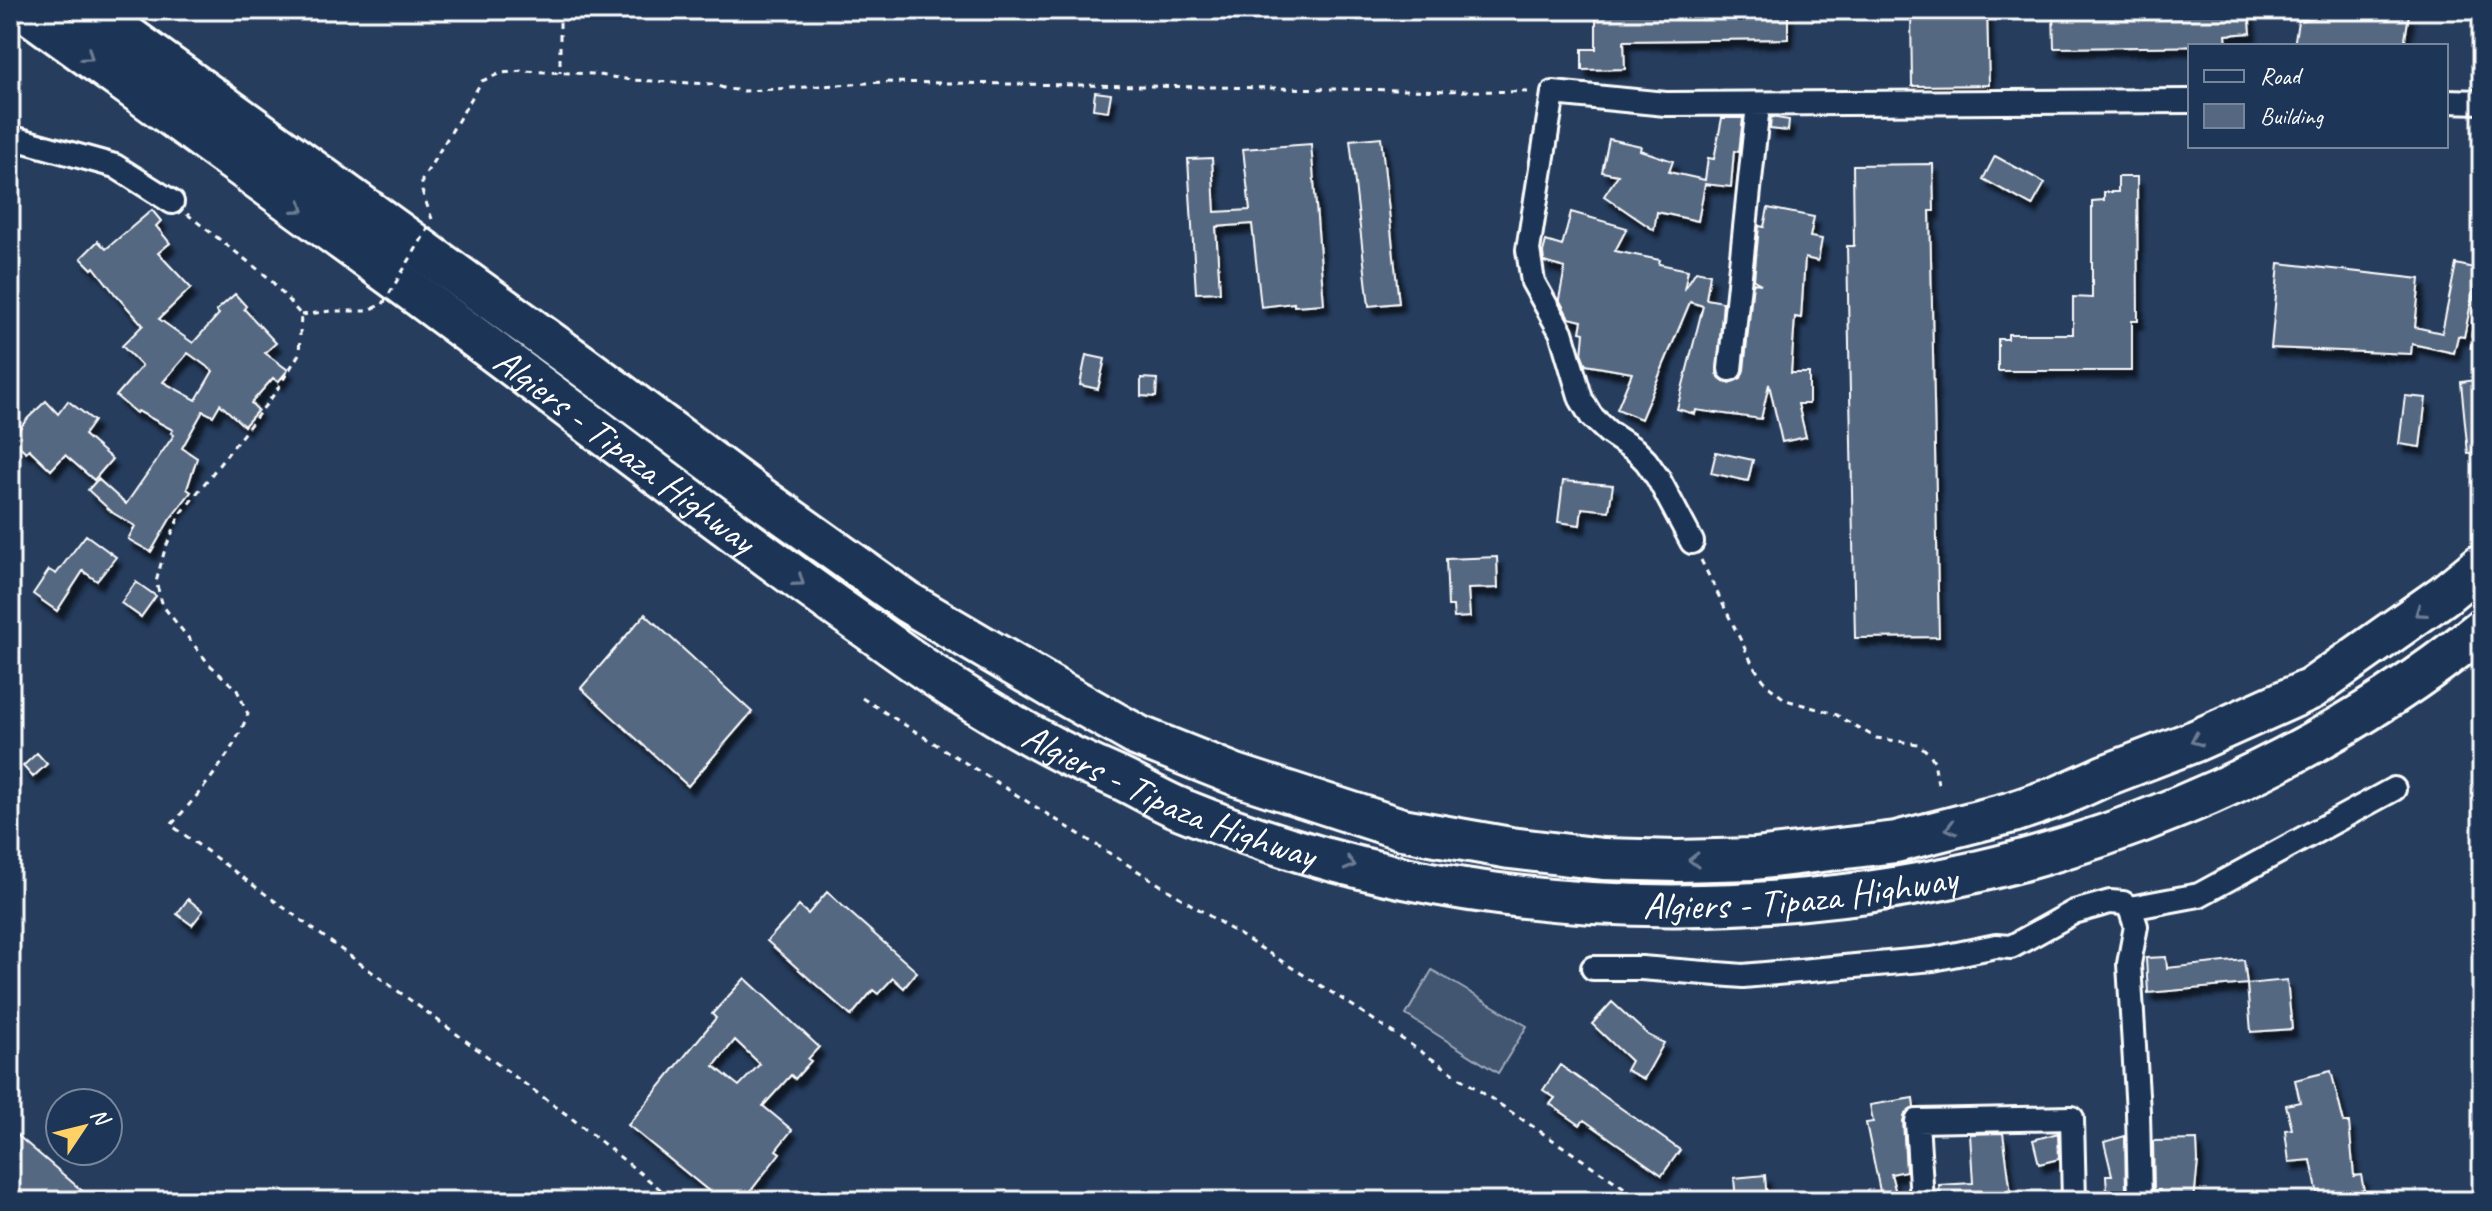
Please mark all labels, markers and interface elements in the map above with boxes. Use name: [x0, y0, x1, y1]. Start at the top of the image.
legend: [2188, 44, 2448, 148]
one-way arrow: [80, 46, 94, 60]
text: Road: [2260, 61, 2304, 91]
text: Building: [2260, 101, 2325, 131]
one-way arrow: [290, 199, 304, 213]
street label: Algiers - Tipaza Highway: [485, 337, 767, 566]
one-way arrow: [791, 571, 805, 586]
one-way arrow: [2415, 602, 2429, 617]
street label: Algiers - Tipaza Highway: [1014, 712, 1324, 879]
one-way arrow: [2190, 731, 2204, 747]
one-way arrow: [1945, 818, 1959, 835]
one-way arrow: [1687, 852, 1700, 869]
street label: Algiers - Tipaza Highway: [1643, 853, 1964, 929]
one-way arrow: [1343, 855, 1356, 872]
north arrow: [44, 1087, 124, 1167]
text: N: [84, 1102, 117, 1132]

